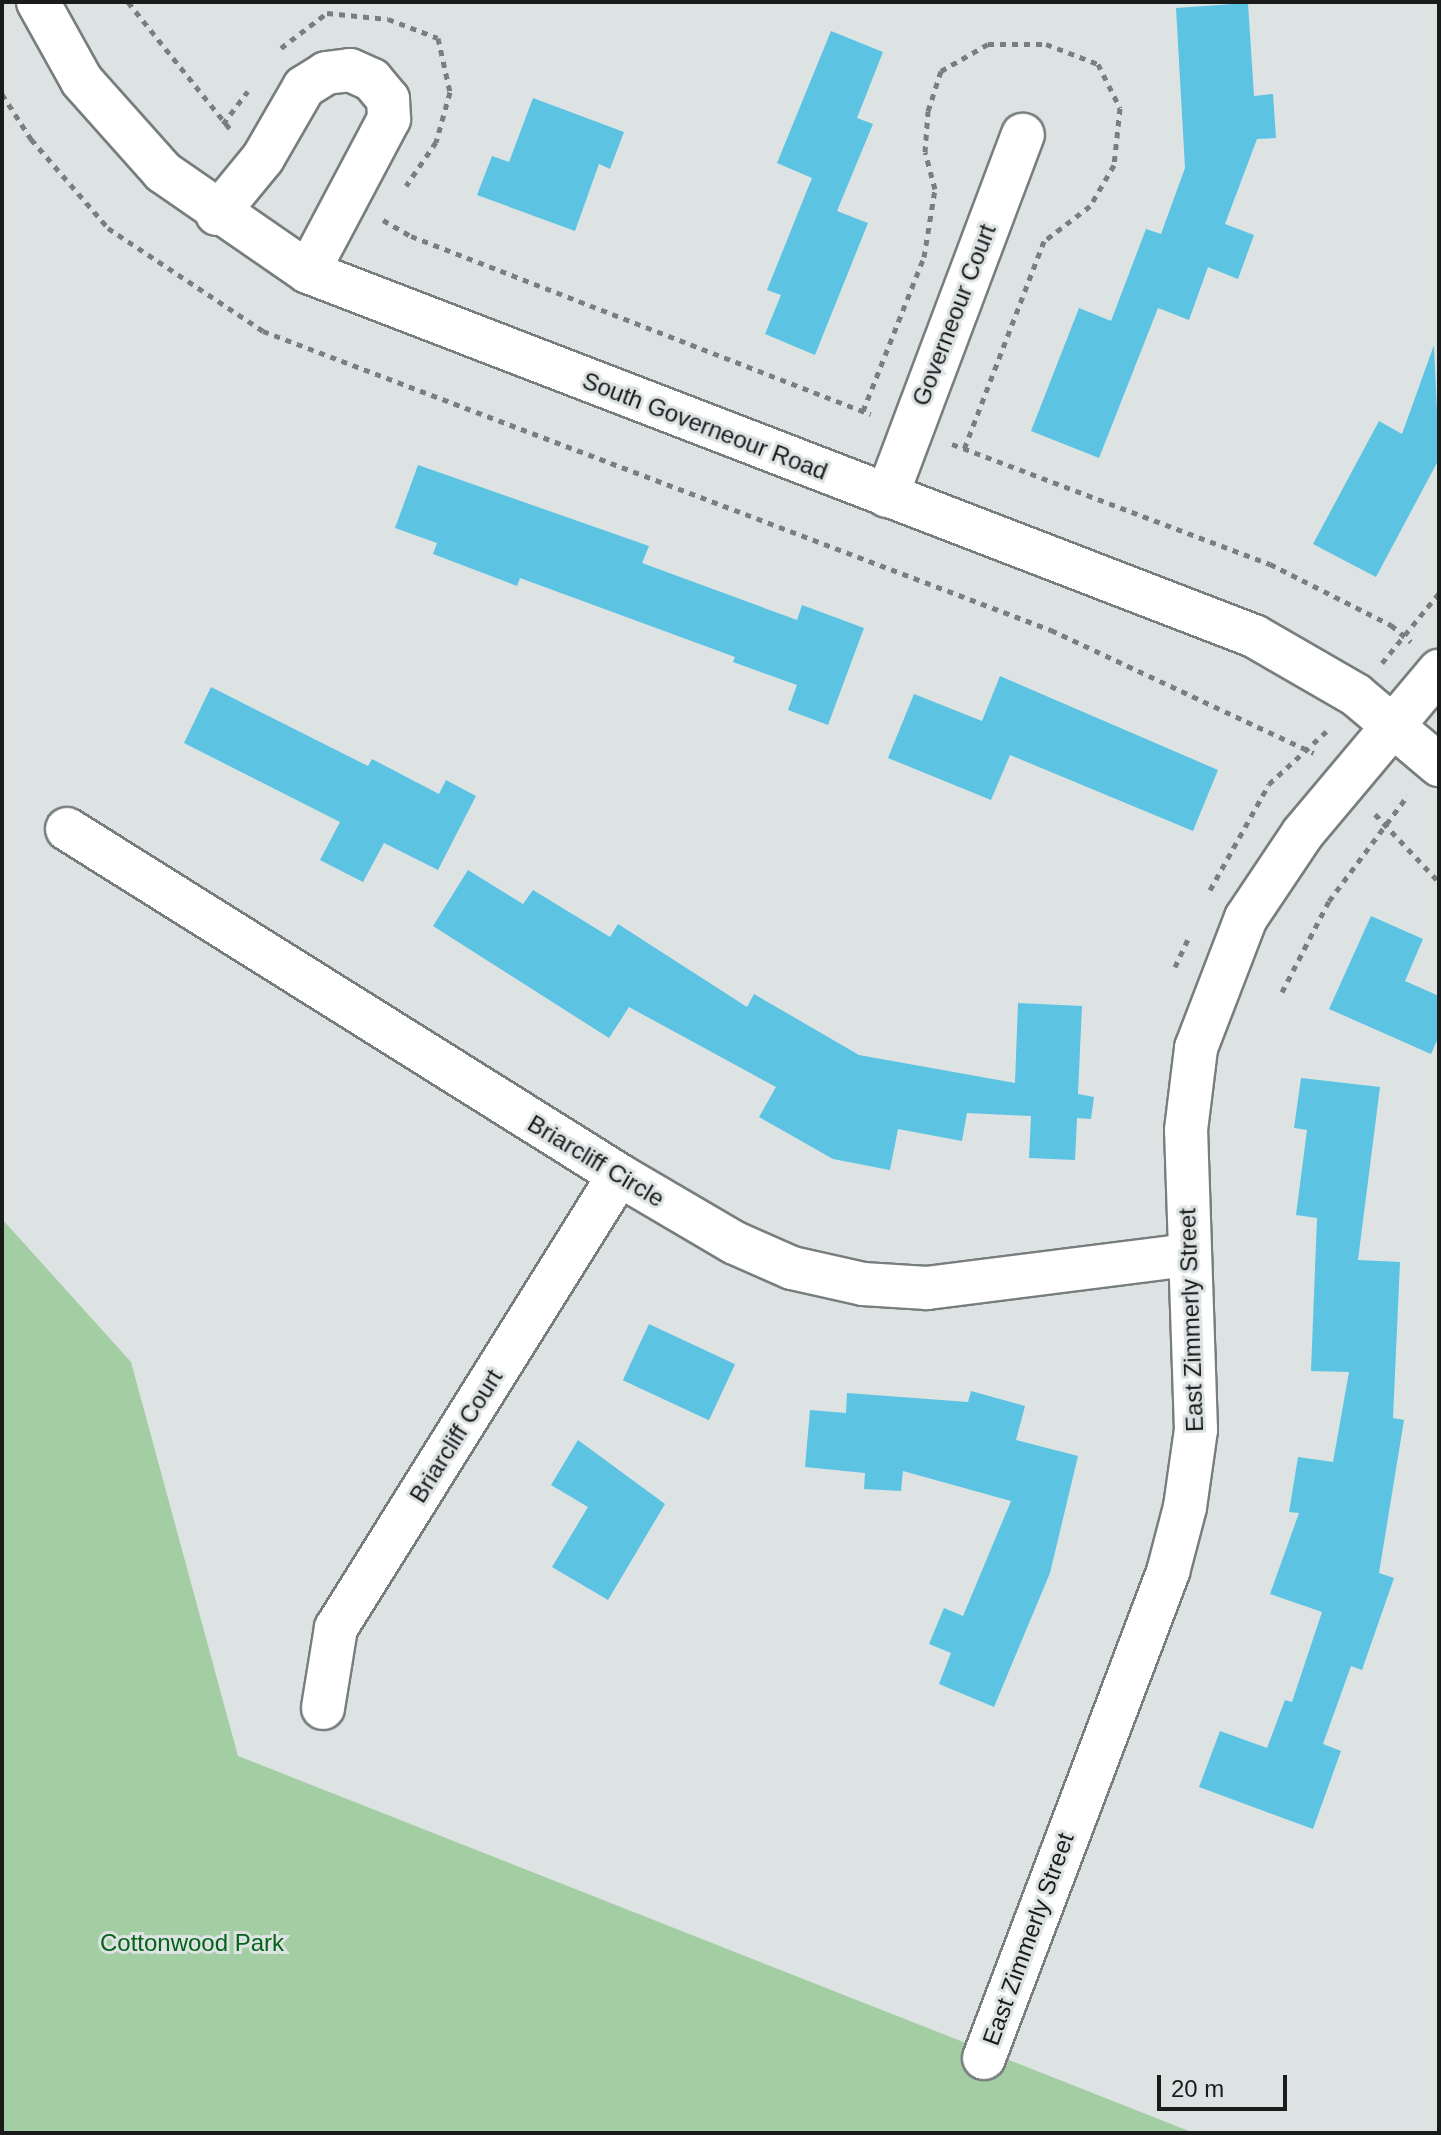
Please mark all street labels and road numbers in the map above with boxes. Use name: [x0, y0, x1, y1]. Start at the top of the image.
street label: Governeour Court: [906, 220, 1002, 410]
street label: South Governeour Road: [578, 366, 832, 486]
street label: Briarcliff Circle: [522, 1109, 670, 1213]
street label: East Zimmerly Street: [1173, 1208, 1209, 1432]
street label: Briarcliff Court: [404, 1364, 508, 1508]
street label: East Zimmerly Street: [976, 1829, 1080, 2049]

